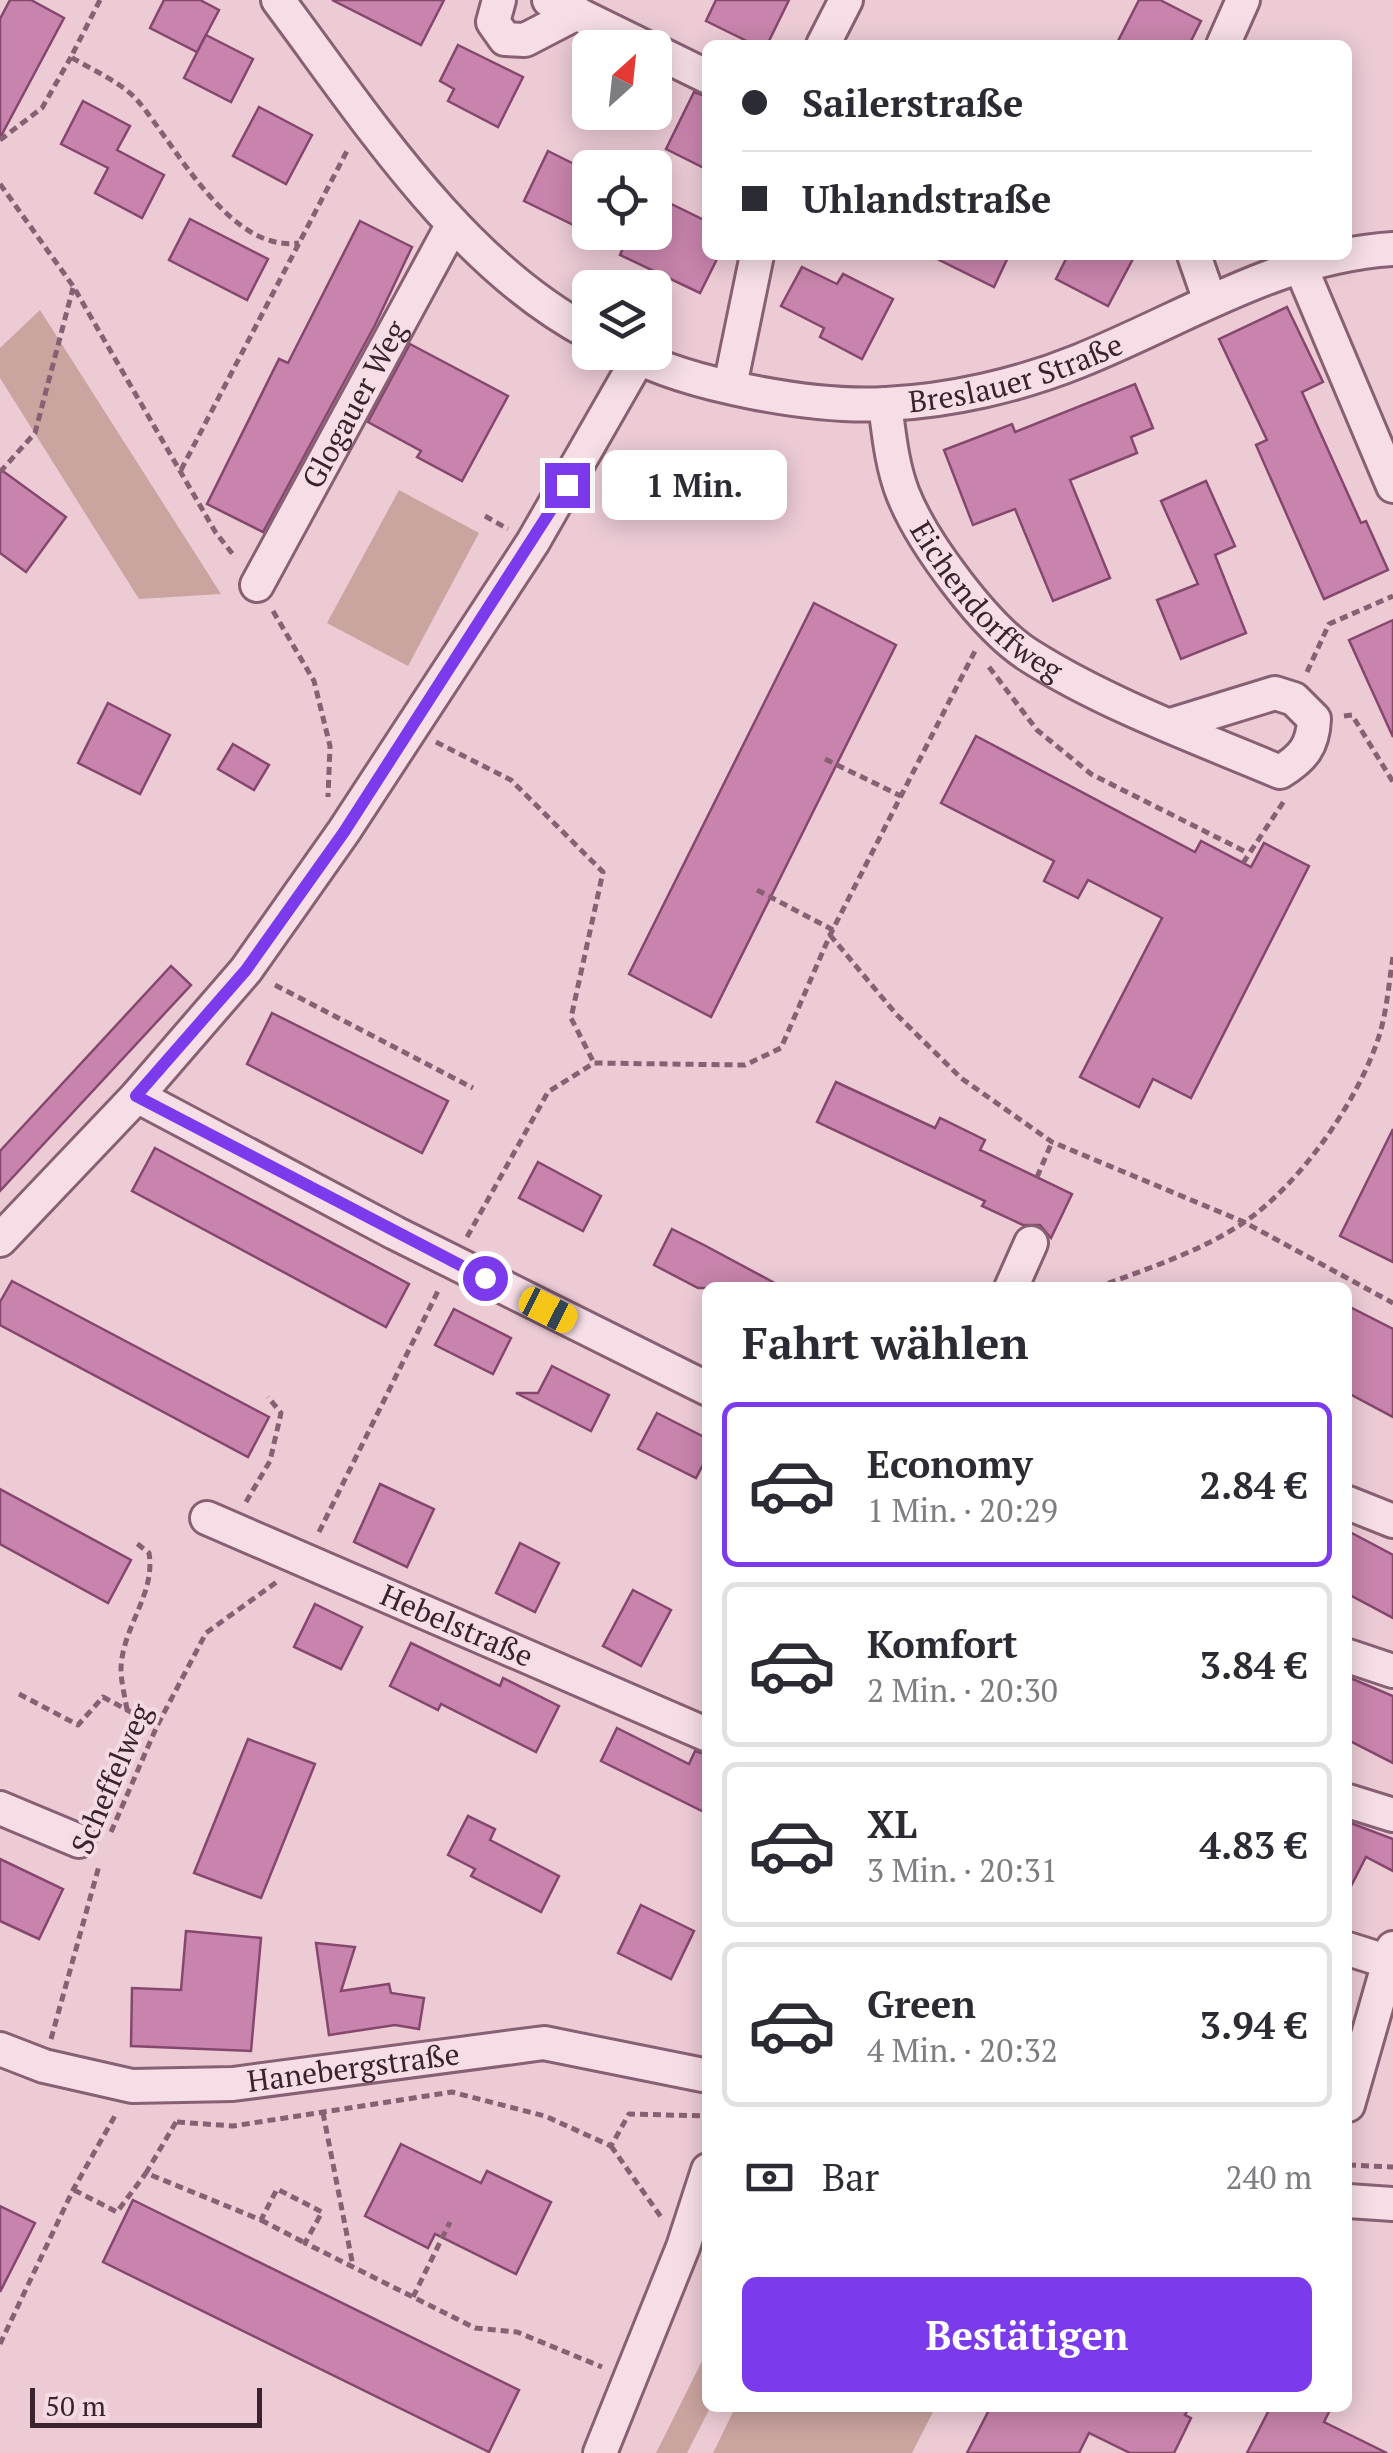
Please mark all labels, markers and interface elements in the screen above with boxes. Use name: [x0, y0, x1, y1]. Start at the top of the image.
north arrow: [572, 30, 672, 130]
map controls: [572, 30, 672, 370]
text: Sailerstraße: [802, 78, 1023, 128]
button: locate: [572, 150, 672, 250]
text: Uhlandstraße: [802, 174, 1051, 224]
button: layers: [572, 270, 672, 370]
street label: Glogauer Weg: [292, 312, 416, 495]
street label: Breslauer Straße: [906, 324, 1129, 421]
callout: 1 Min.: [602, 450, 787, 520]
route end: [545, 463, 590, 508]
text: 1 Min.: [646, 464, 743, 506]
street label: Eichendorffweg: [901, 513, 1071, 691]
route start: [463, 1256, 508, 1301]
car: [514, 1283, 582, 1337]
text: Fahrt wählen: [742, 1312, 1028, 1372]
text: Economy: [867, 1439, 1033, 1489]
icon: car: [747, 1440, 837, 1530]
text: 2.84 €: [1200, 1460, 1307, 1510]
text: 1 Min. · 20:29: [867, 1489, 1058, 1531]
street label: Hebelstraße: [374, 1575, 539, 1676]
text: Komfort: [867, 1619, 1018, 1669]
icon: car: [747, 1620, 837, 1710]
text: 3.84 €: [1200, 1640, 1307, 1690]
text: 2 Min. · 20:30: [867, 1669, 1058, 1711]
street label: Scheffelweg: [62, 1696, 161, 1860]
text: XL: [867, 1799, 917, 1849]
icon: car: [747, 1800, 837, 1890]
text: 4.83 €: [1200, 1820, 1307, 1870]
text: 3 Min. · 20:31: [867, 1849, 1058, 1891]
text: Green: [867, 1979, 976, 2029]
icon: car: [747, 1980, 837, 2070]
text: 3.94 €: [1200, 2000, 1307, 2050]
text: 4 Min. · 20:32: [867, 2029, 1058, 2071]
street label: Hanebergstraße: [245, 2033, 462, 2101]
icon: cash: [742, 2150, 797, 2205]
text: Bar: [822, 2152, 879, 2202]
text: 240 m: [1225, 2156, 1312, 2198]
button: Bestätigen: [742, 2277, 1312, 2392]
scale bar: [30, 2383, 262, 2428]
text: 50 m: [45, 2387, 106, 2424]

